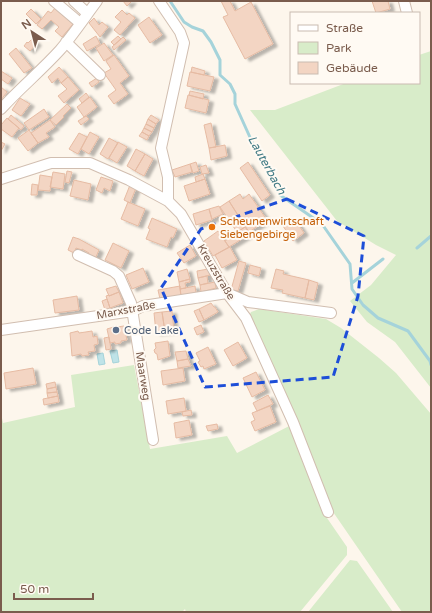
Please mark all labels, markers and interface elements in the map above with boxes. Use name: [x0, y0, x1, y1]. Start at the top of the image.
north arrow: [12, 12, 52, 52]
legend: [290, 12, 420, 84]
text: N: [19, 16, 34, 32]
text: Straße: [326, 21, 363, 35]
text: Park: [326, 41, 352, 55]
text: Gebäude: [326, 61, 378, 75]
water label: Lauterbach: [245, 133, 289, 197]
place label: Scheunenwirtschaft Siebengebirge: [220, 215, 324, 241]
marker: Scheunenwirtschaft Siebengebirge: [207, 222, 217, 232]
street label: Kreuzstraße: [194, 242, 238, 302]
street label: Marxstraße: [95, 298, 157, 322]
place label: Code Lake: [124, 324, 179, 337]
marker: Code Lake: [111, 325, 121, 335]
street label: Maarweg: [133, 351, 153, 401]
scale bar: [14, 575, 93, 601]
text: 50 m: [20, 582, 49, 596]

